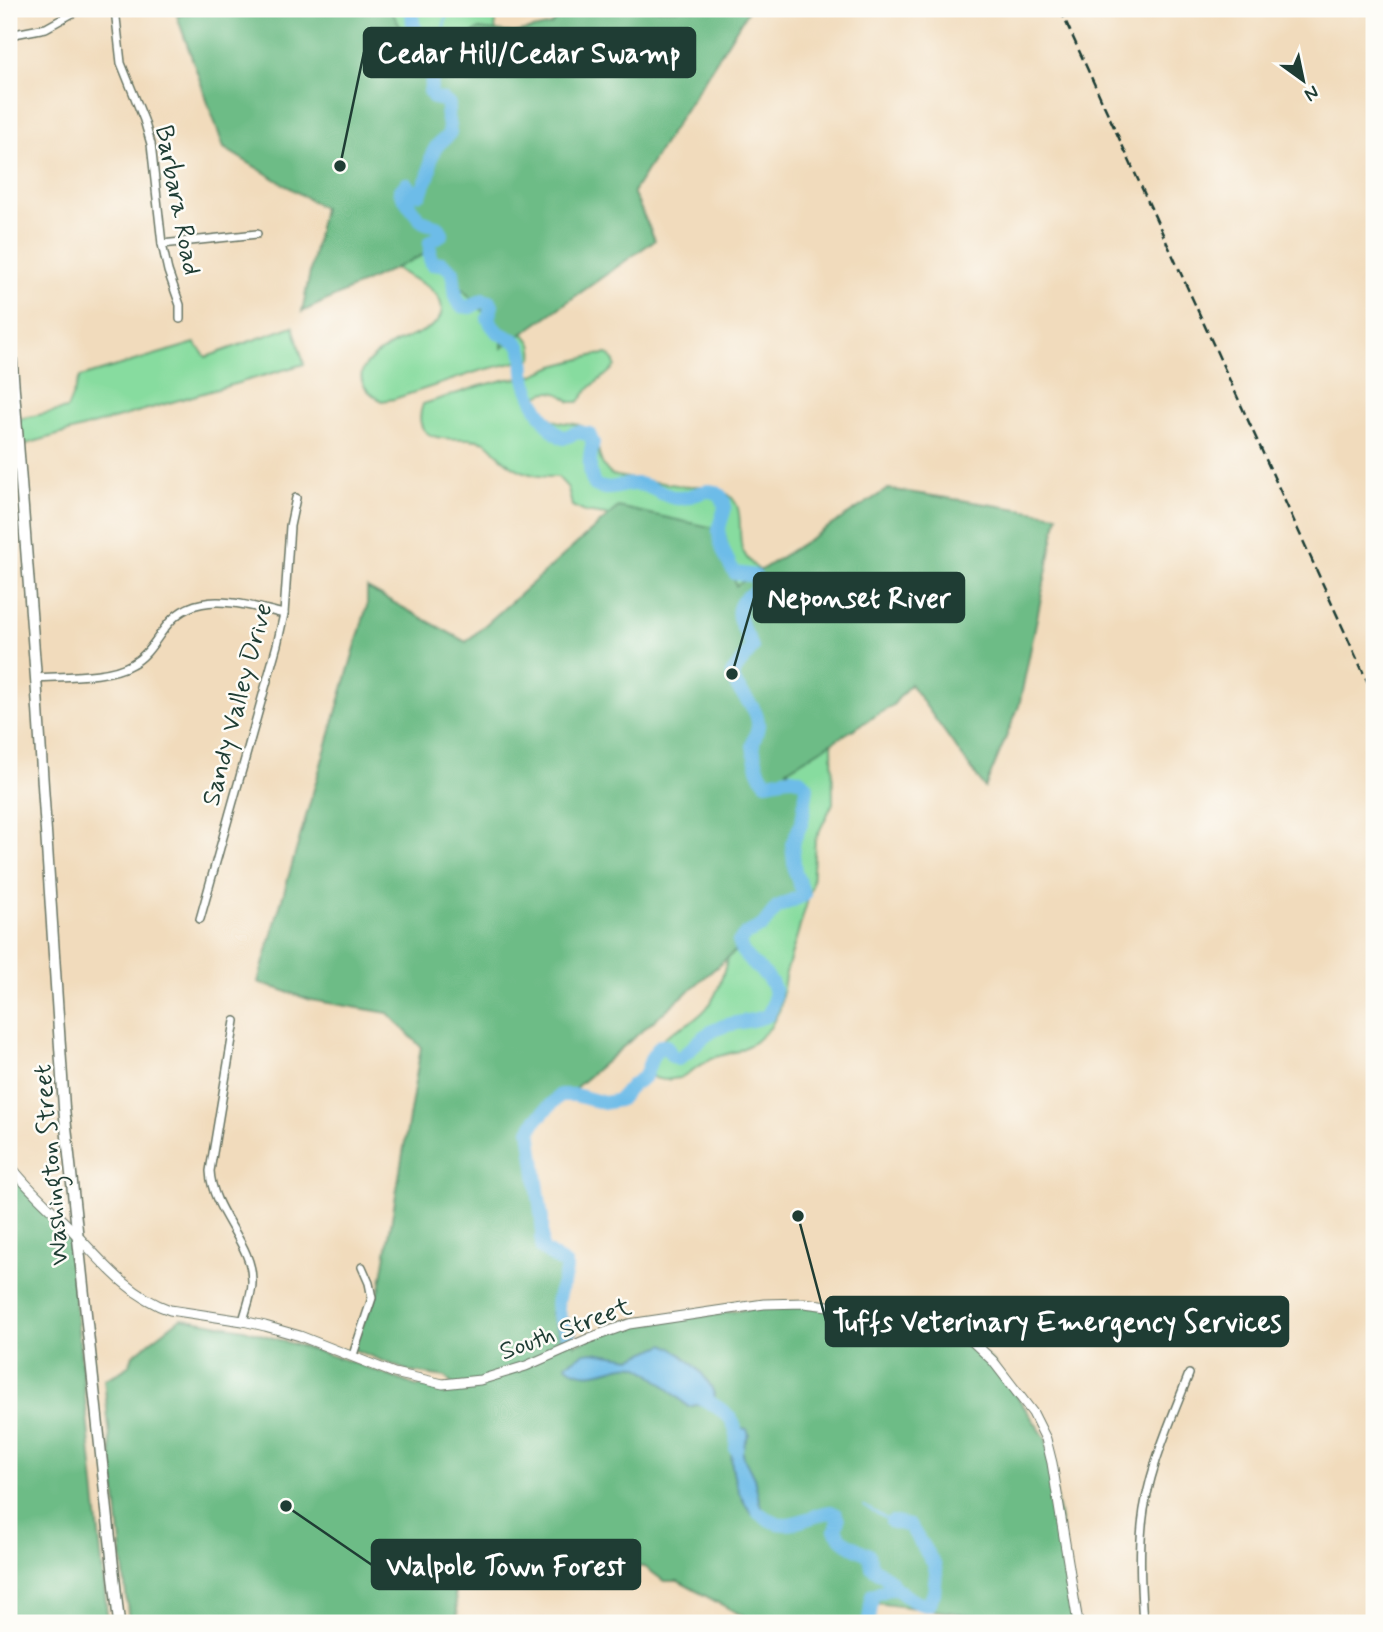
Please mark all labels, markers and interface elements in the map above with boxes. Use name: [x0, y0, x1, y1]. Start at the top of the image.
callout: Cedar Hill/Cedar Swamp: [364, 28, 695, 77]
text: Cedar Hill/Cedar Swamp: [377, 36, 681, 73]
north arrow: [1268, 46, 1338, 116]
text: N: [1299, 79, 1324, 107]
street label: Barbara Road: [146, 122, 208, 278]
callout: Neponset River: [754, 573, 964, 622]
text: Neponset River: [767, 581, 952, 618]
street label: Sandy Valley Drive: [194, 599, 281, 810]
street label: Washington Street: [26, 1062, 81, 1267]
street label: South Street: [495, 1290, 636, 1369]
callout: Tuffs Veterinary Emergency Services: [826, 1297, 1288, 1346]
text: Tuffs Veterinary Emergency Services: [833, 1305, 1281, 1343]
callout: Walpole Town Forest: [372, 1540, 640, 1589]
text: Walpole Town Forest: [386, 1549, 626, 1586]

